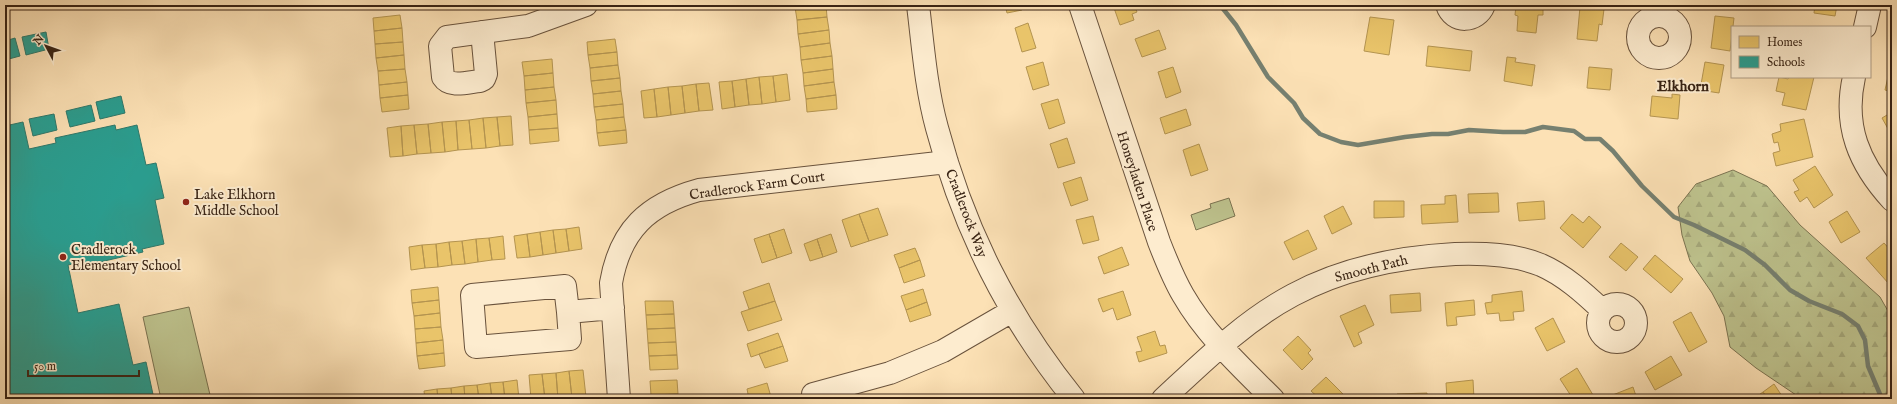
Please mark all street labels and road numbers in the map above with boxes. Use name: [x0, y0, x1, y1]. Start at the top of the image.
street label: Honeyladen Place: [1112, 129, 1162, 234]
street label: Cradlerock Way: [941, 167, 991, 260]
street label: Cradlerock Farm Court: [688, 168, 826, 204]
street label: Smooth Path: [1333, 251, 1410, 287]

